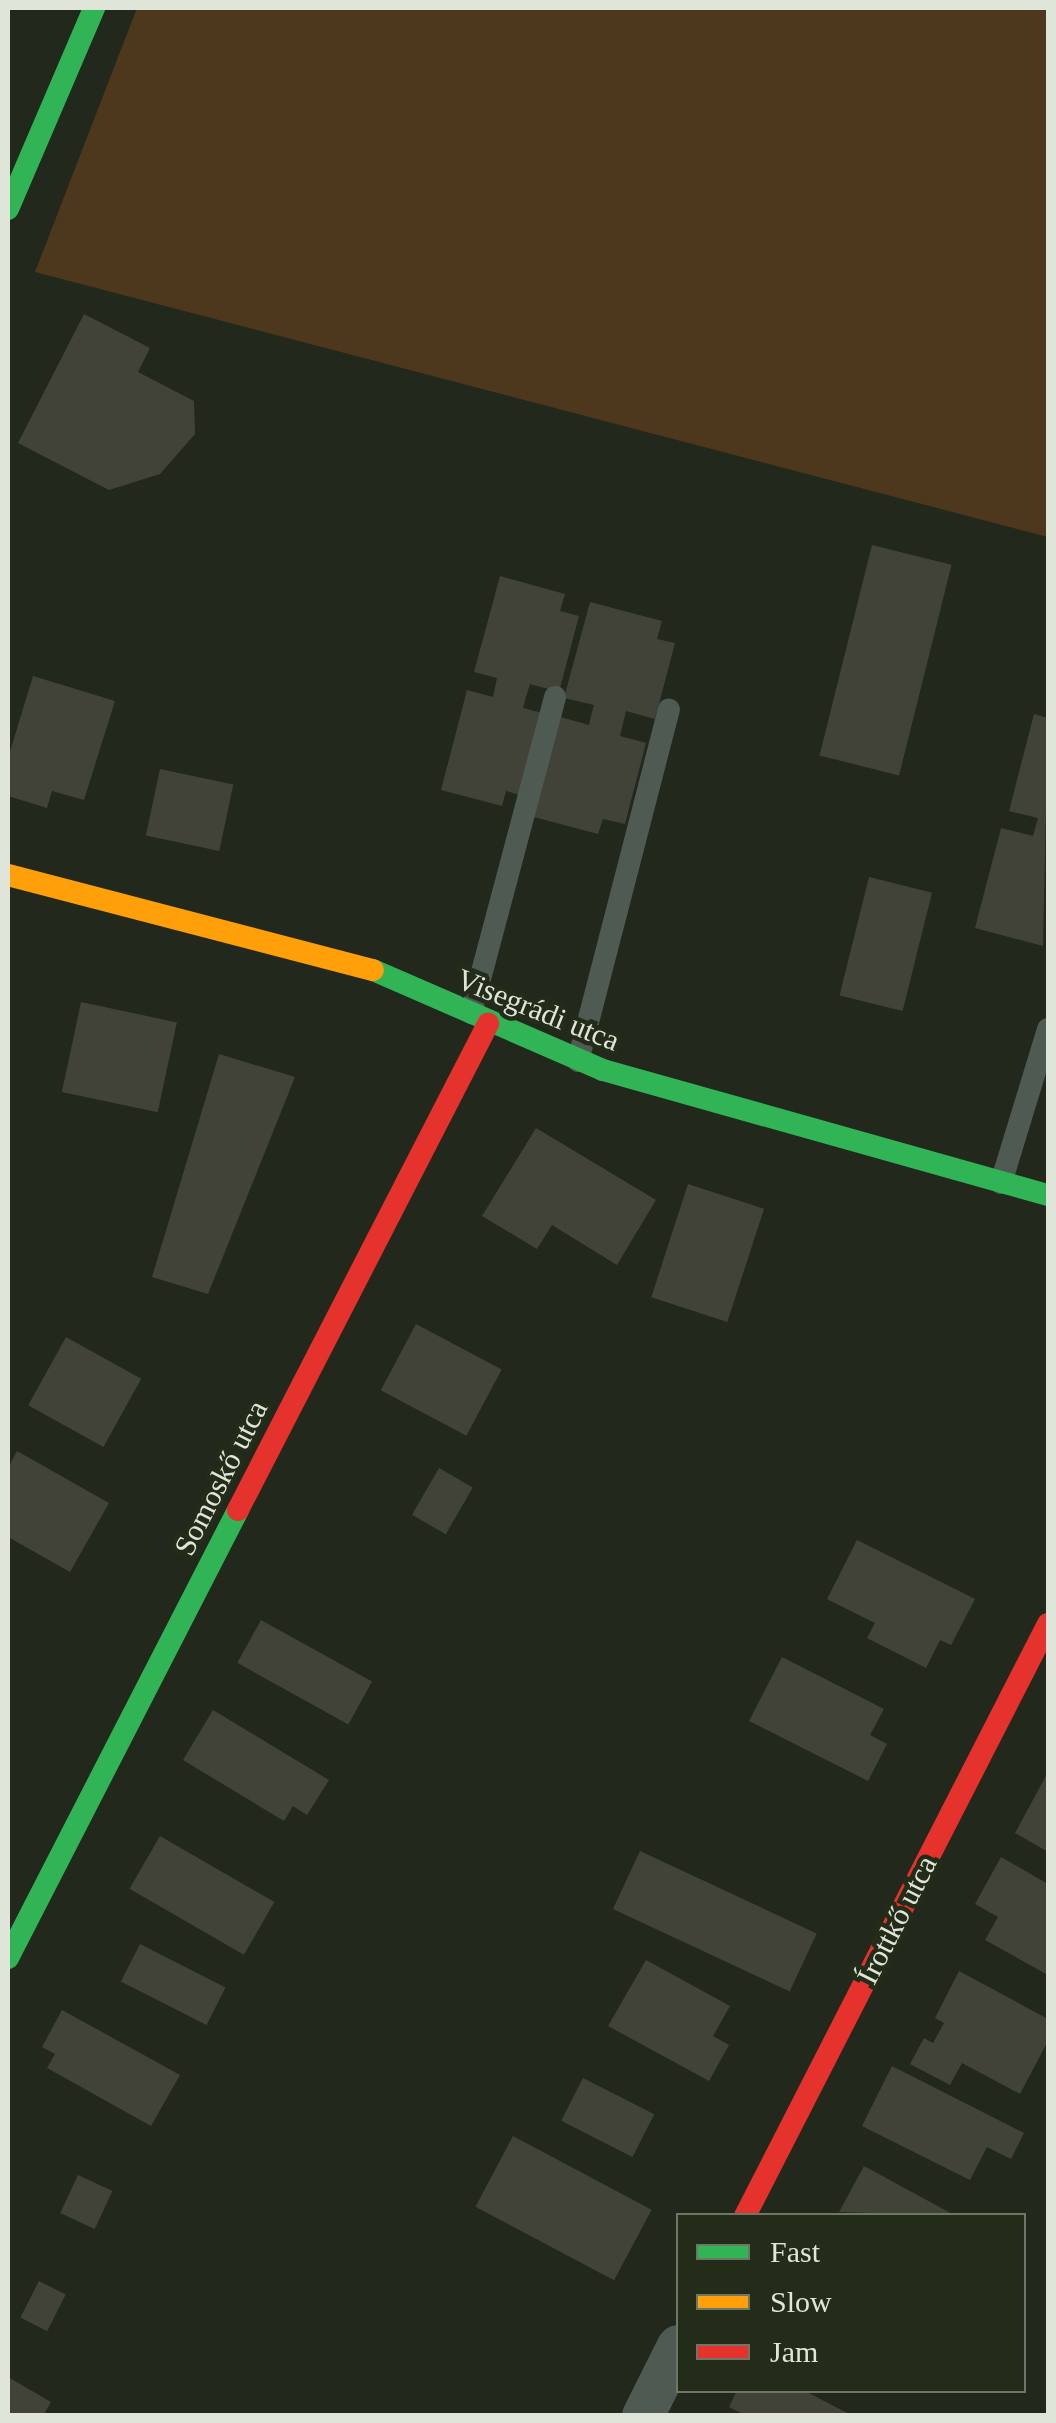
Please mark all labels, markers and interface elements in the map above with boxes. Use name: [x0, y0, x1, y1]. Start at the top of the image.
street label: Visegrádi utca: [451, 961, 625, 1059]
street label: Somoskő utca: [167, 1394, 275, 1562]
street label: Írottkő utca: [849, 1850, 945, 1990]
legend: [676, 2213, 1026, 2393]
text: Fast: [770, 2235, 820, 2268]
text: Slow: [770, 2285, 832, 2318]
text: Jam: [770, 2335, 818, 2368]

